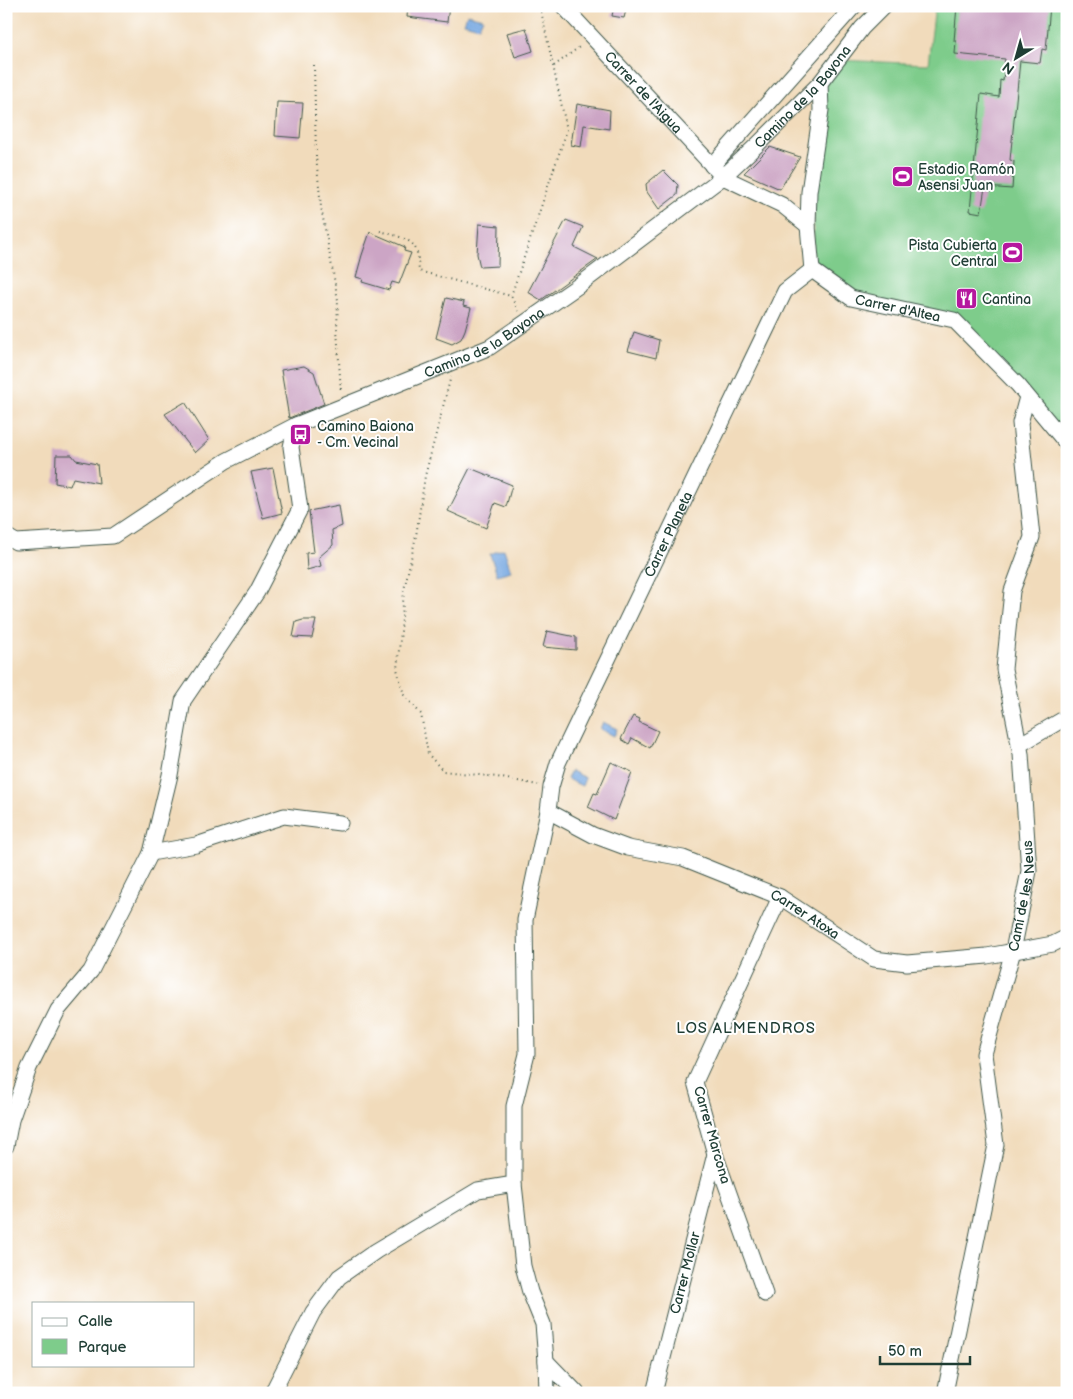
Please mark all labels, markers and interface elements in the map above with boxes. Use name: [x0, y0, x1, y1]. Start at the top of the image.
north arrow: [990, 32, 1040, 82]
street label: Camino de la Bayona: [751, 42, 854, 152]
street label: Carrer de l'Aigua: [601, 48, 686, 137]
text: N: [999, 58, 1018, 78]
place label: Estadio Ramón Asensi Juan: [918, 161, 1014, 194]
sports icon: Estadio Ramón Asensi Juan: [890, 165, 914, 189]
place label: Pista Cubierta Central: [908, 237, 997, 270]
sports icon: Pista Cubierta Central: [1001, 241, 1025, 265]
restaurant icon: Cantina: [954, 287, 978, 311]
street label: Carrer d'Altea: [853, 291, 942, 325]
place label: Cantina: [982, 291, 1031, 308]
street label: Camino de la Bayona: [421, 304, 547, 381]
place label: Camino Baiona - Cm. Vecinal: [317, 418, 414, 451]
bus stop icon: Camino Baiona - Cm. Vecinal: [289, 422, 313, 446]
street label: Carrer Planeta: [640, 489, 696, 580]
street label: Camí de les Neus: [1005, 840, 1038, 953]
street label: Carrer Atoxa: [768, 886, 843, 942]
district label: LOS ALMENDROS: [676, 1019, 816, 1038]
street label: Carrer Marcona: [690, 1084, 734, 1186]
street label: Carrer Mollar: [666, 1229, 704, 1316]
legend: [32, 1302, 195, 1366]
text: Calle: [78, 1312, 113, 1331]
scale bar: [880, 1334, 970, 1366]
text: Parque: [78, 1338, 127, 1357]
text: 50 m: [888, 1342, 922, 1361]

